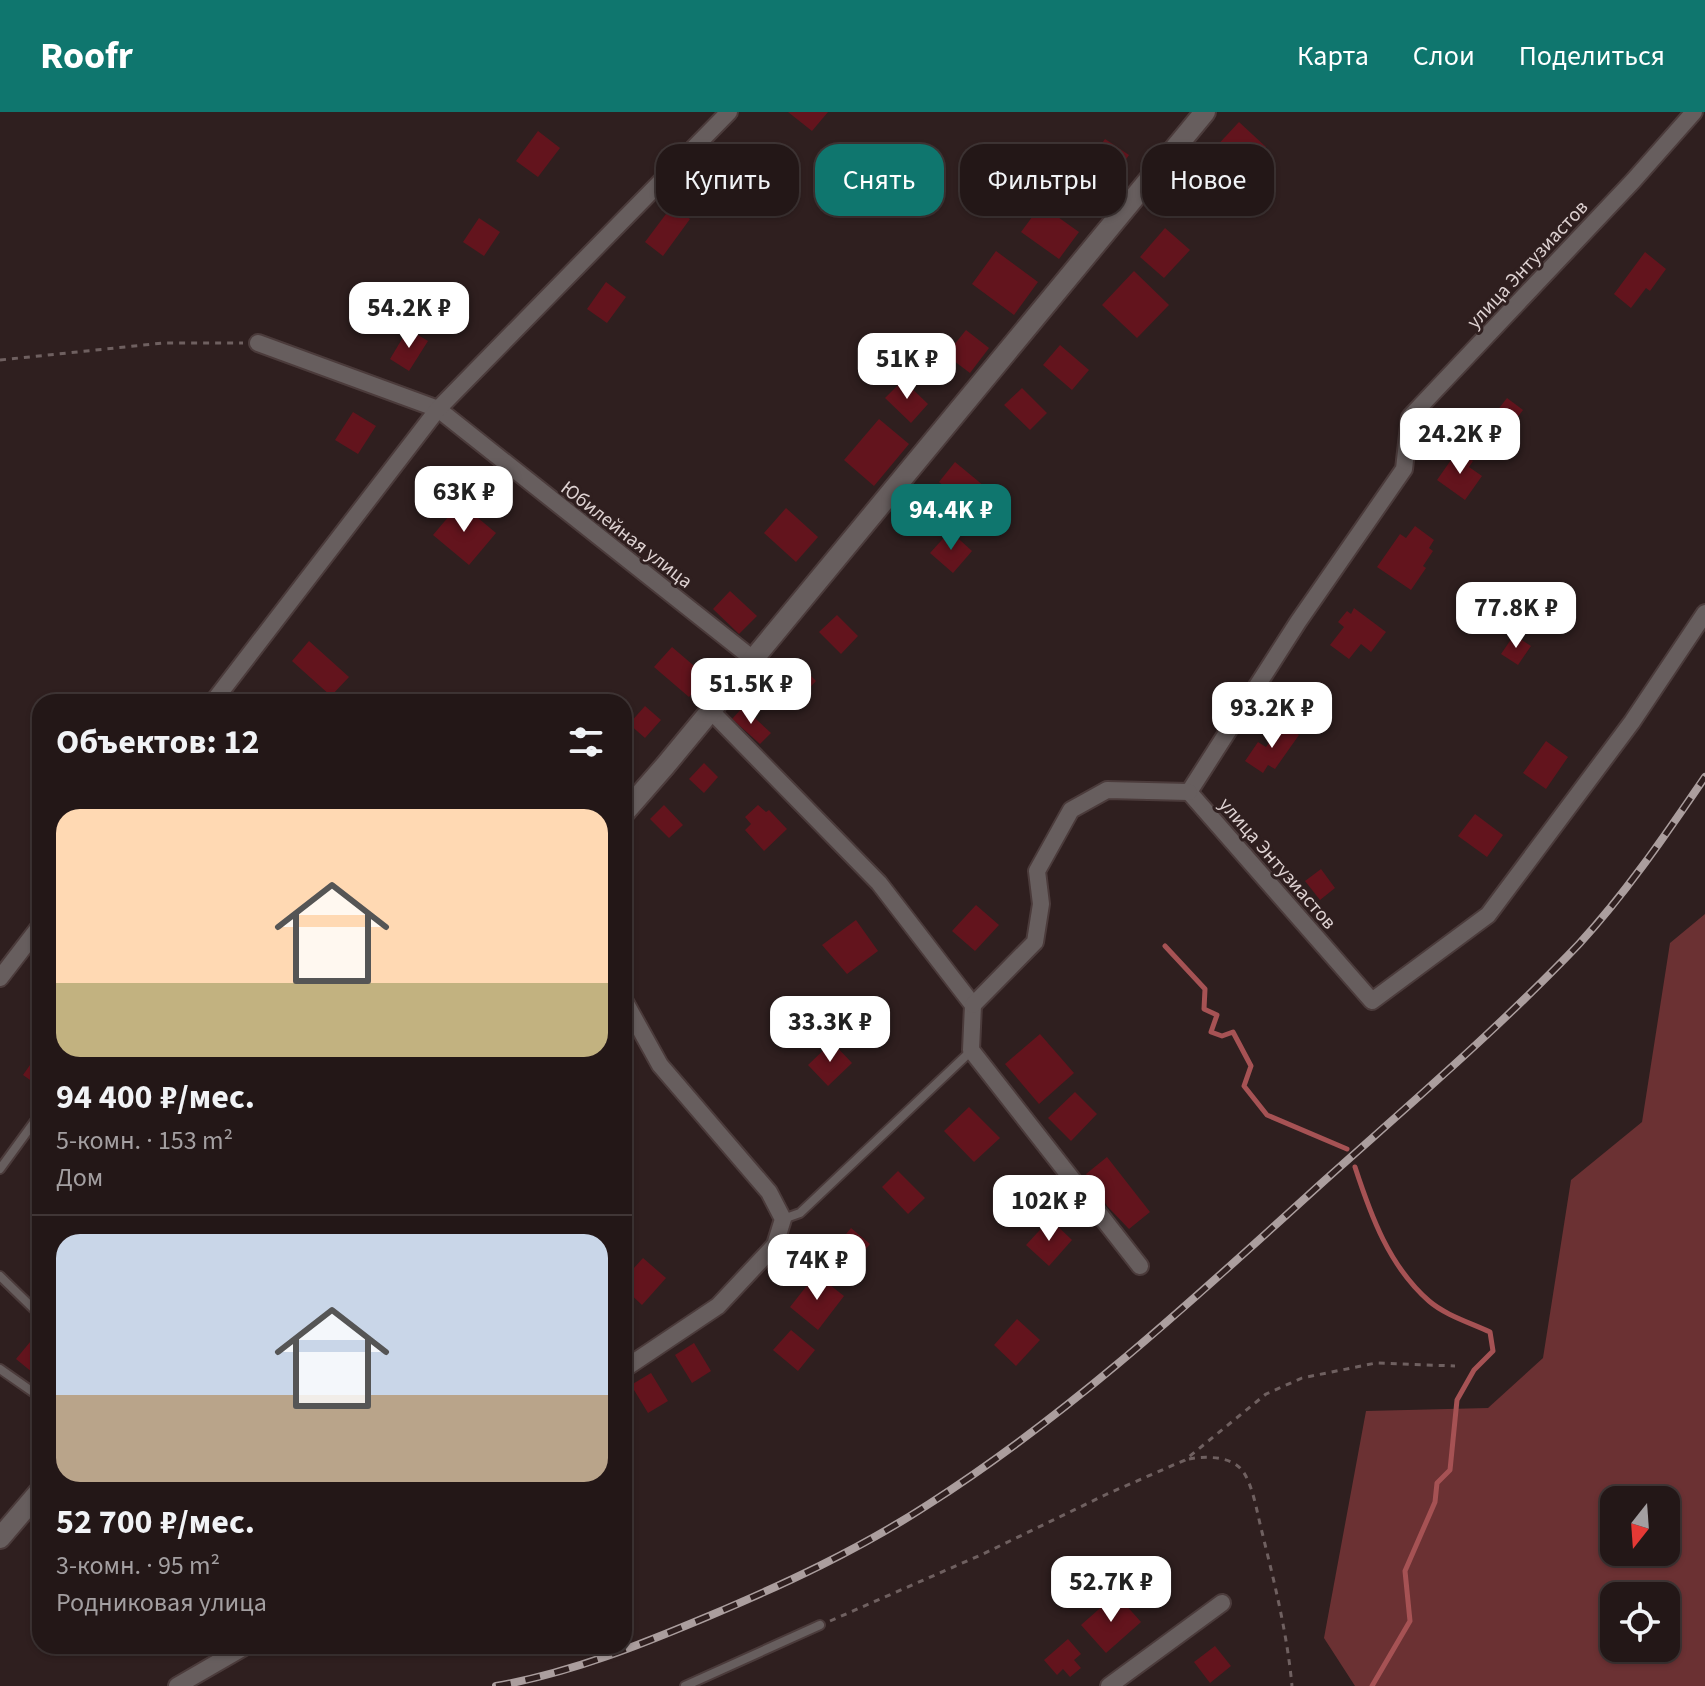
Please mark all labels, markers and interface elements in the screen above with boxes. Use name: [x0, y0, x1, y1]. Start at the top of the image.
text: Roofr: [40, 29, 133, 83]
text: Карта: [1297, 36, 1369, 76]
text: Слои: [1413, 36, 1475, 76]
text: Поделиться: [1519, 36, 1665, 76]
chip: Купить: [656, 144, 799, 216]
chip: Снять: [815, 144, 944, 216]
chip: Фильтры: [960, 144, 1126, 216]
chip: Новое: [1142, 144, 1274, 216]
street label: улица Энтузиастов: [1461, 194, 1595, 335]
pin: 54.2K ₽: [335, 282, 483, 350]
text: 54.2K ₽: [367, 289, 451, 326]
pin: 51K ₽: [851, 333, 963, 401]
text: 51K ₽: [876, 340, 938, 377]
pin: 24.2K ₽: [1386, 408, 1534, 476]
text: 24.2K ₽: [1418, 415, 1502, 452]
pin: 63K ₽: [408, 466, 520, 534]
text: 63K ₽: [433, 473, 495, 510]
street label: Юбилейная улица: [555, 474, 698, 595]
pin: 94.4K ₽: [877, 484, 1025, 552]
text: 94.4K ₽: [909, 491, 993, 528]
pin: 77.8K ₽: [1442, 582, 1590, 650]
text: 77.8K ₽: [1474, 589, 1558, 626]
pin: 51.5K ₽: [677, 658, 825, 726]
text: 51.5K ₽: [709, 665, 793, 702]
pin: 93.2K ₽: [1198, 682, 1346, 750]
text: 93.2K ₽: [1230, 689, 1314, 726]
text: Объектов: 12: [56, 718, 259, 767]
icon: filters: [564, 720, 608, 764]
street label: улица Энтузиастов: [1212, 792, 1342, 936]
icon: home: [260, 861, 404, 1005]
pin: 33.3K ₽: [756, 996, 904, 1064]
text: 33.3K ₽: [788, 1003, 872, 1040]
text: 94 400 ₽/мес.: [56, 1073, 255, 1122]
text: 5-комн. · 153 m²: [56, 1122, 233, 1159]
text: Дом: [56, 1159, 103, 1196]
pin: 102K ₽: [984, 1175, 1114, 1243]
text: 102K ₽: [1011, 1182, 1087, 1219]
pin: 74K ₽: [761, 1234, 873, 1302]
text: 74K ₽: [786, 1241, 848, 1278]
icon: home: [260, 1286, 404, 1430]
north arrow: [1600, 1486, 1680, 1566]
map controls: [1600, 1486, 1680, 1662]
text: 52 700 ₽/мес.: [56, 1498, 255, 1547]
text: 3-комн. · 95 m²: [56, 1547, 220, 1584]
pin: 52.7K ₽: [1037, 1556, 1185, 1624]
text: 52.7K ₽: [1069, 1563, 1153, 1600]
button: locate: [1600, 1582, 1680, 1662]
text: Родниковая улица: [56, 1584, 267, 1621]

